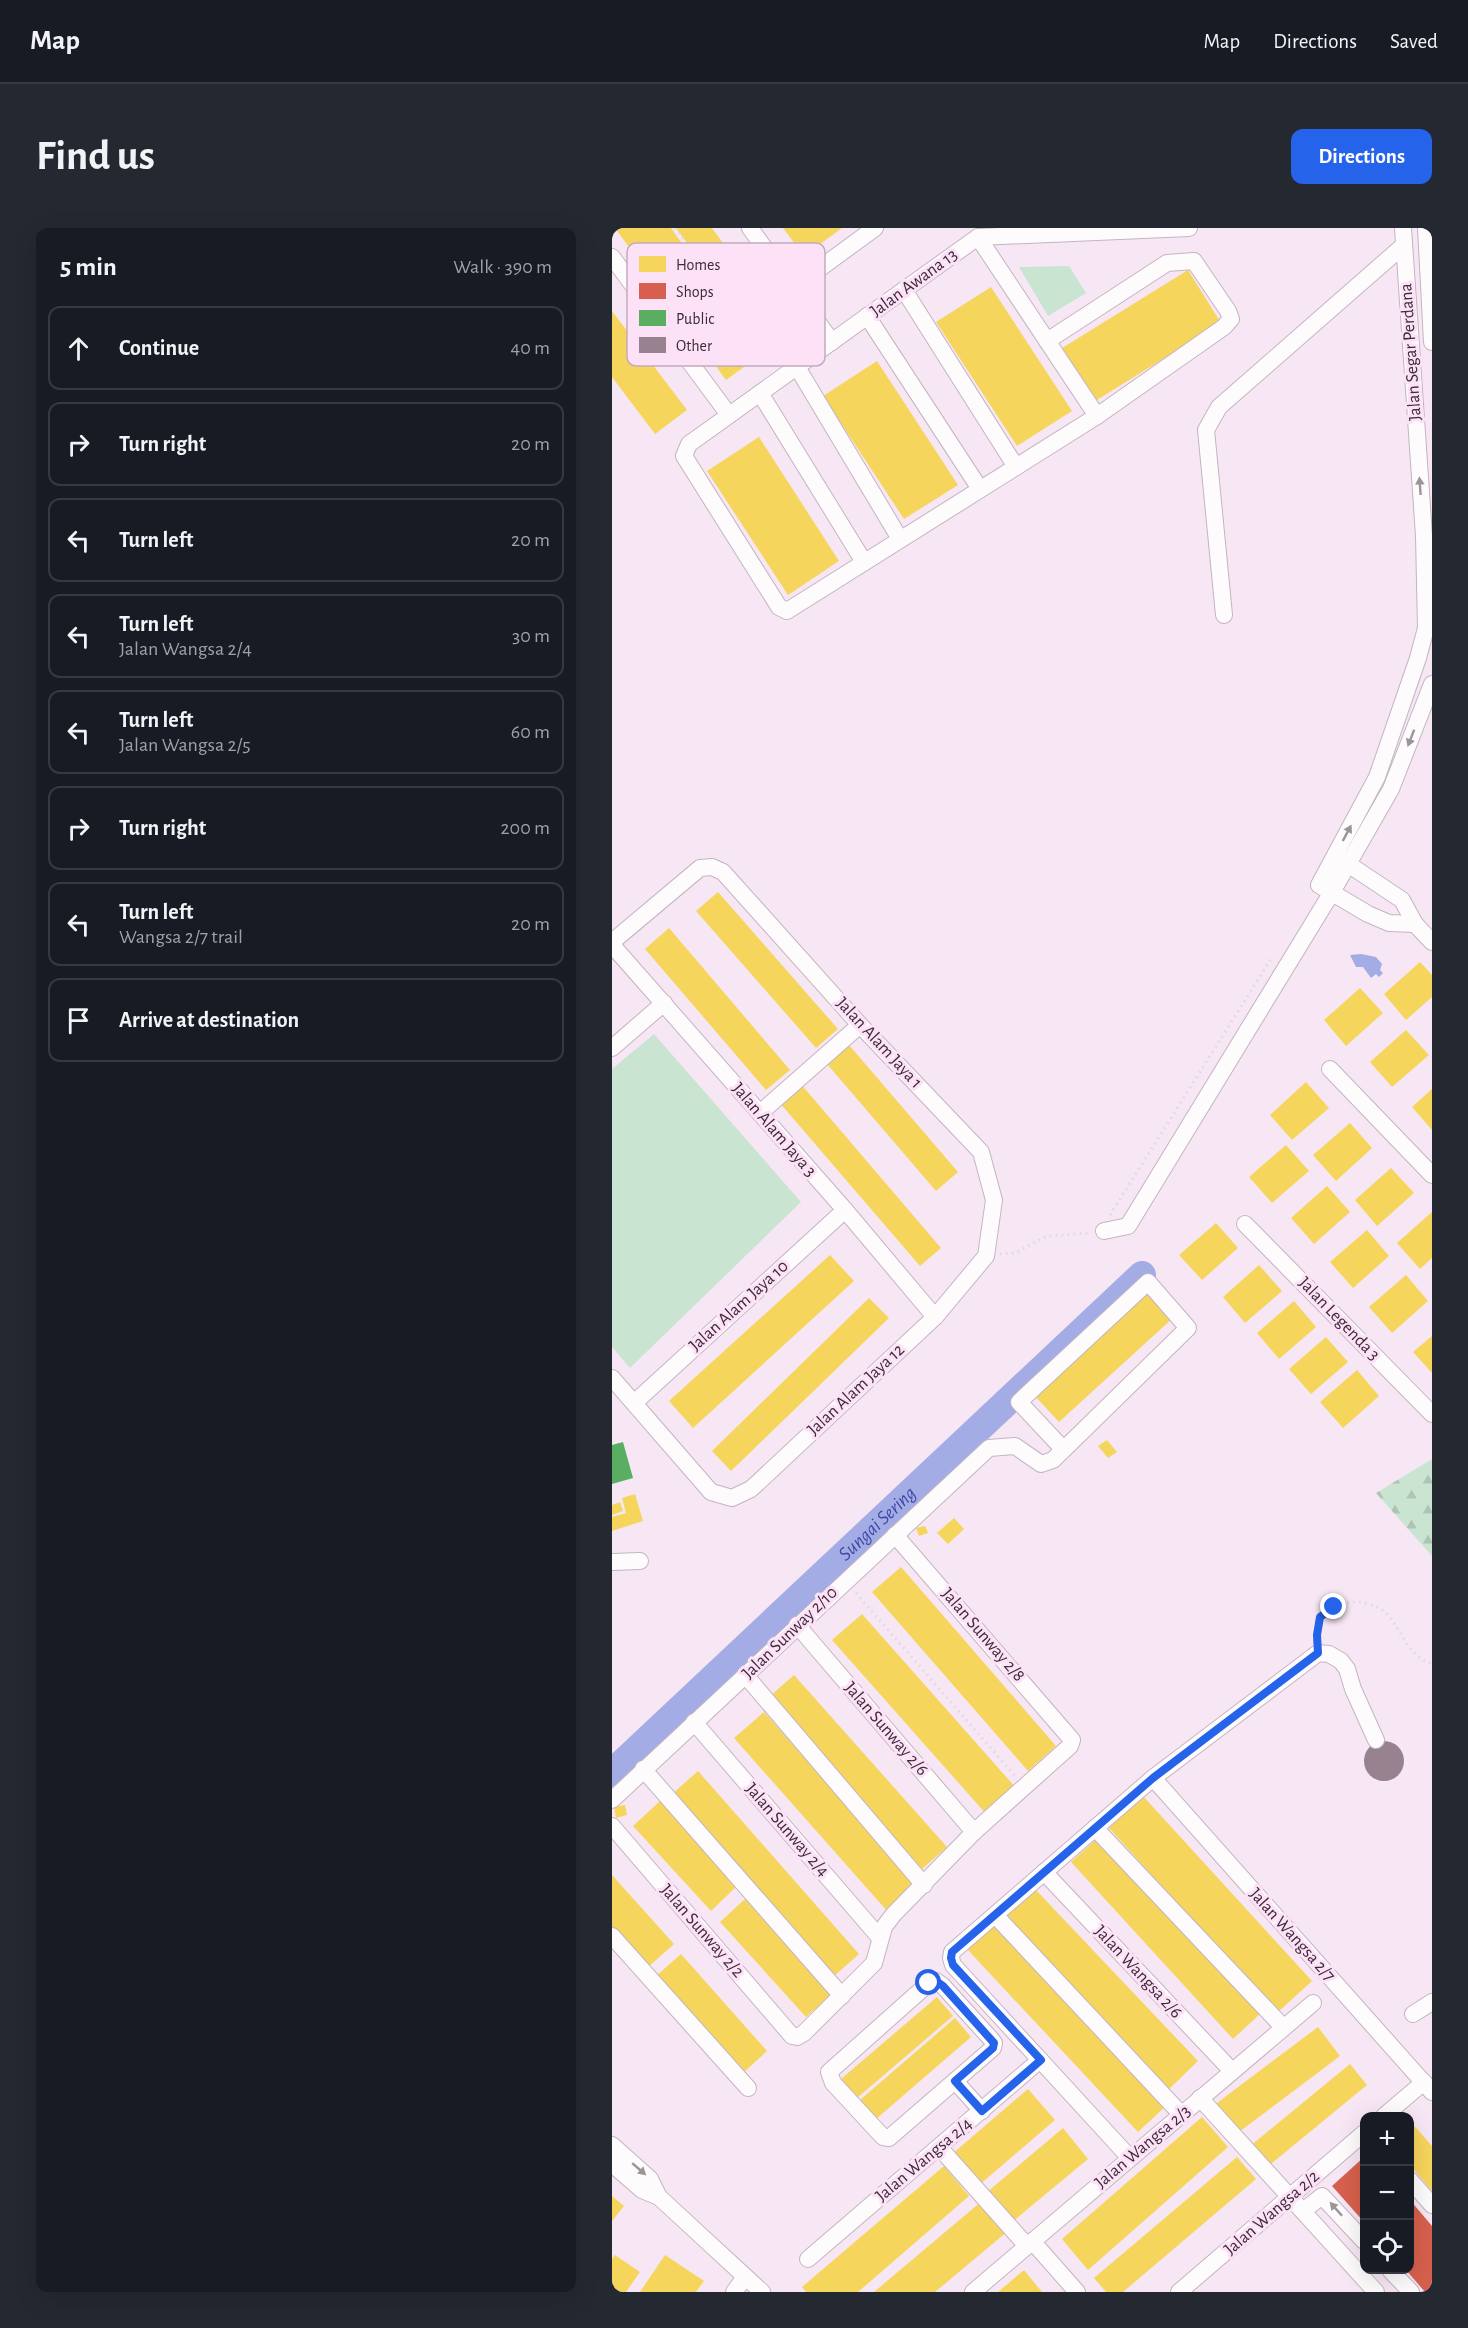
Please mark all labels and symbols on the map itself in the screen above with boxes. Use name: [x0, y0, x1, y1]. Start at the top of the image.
legend: [627, 243, 825, 366]
street label: Jalan Awana 13: [867, 246, 961, 320]
text: Homes: [676, 257, 720, 273]
street label: Jalan Segar Perdana: [1397, 283, 1425, 421]
text: Shops: [676, 284, 714, 300]
text: Public: [676, 311, 714, 327]
text: Other: [676, 338, 713, 354]
one-way arrow: [1415, 476, 1425, 495]
one-way arrow: [1406, 730, 1416, 748]
one-way arrow: [1342, 825, 1352, 842]
street label: Jalan Alam Jaya 1: [833, 994, 925, 1092]
street label: Jalan Alam Jaya 3: [728, 1080, 820, 1180]
street label: Jalan Alam Jaya 10: [686, 1257, 792, 1355]
street label: Jalan Legenda 3: [1295, 1274, 1383, 1364]
street label: Jalan Alam Jaya 12: [804, 1341, 908, 1439]
water label: Sungai Sering: [835, 1483, 920, 1565]
street label: Jalan Sunway 2/10: [739, 1583, 841, 1683]
street label: Jalan Sunway 2/8: [938, 1585, 1028, 1685]
route end: [1320, 1593, 1346, 1619]
street label: Jalan Sunway 2/6: [841, 1679, 931, 1779]
street label: Jalan Sunway 2/4: [742, 1780, 833, 1880]
street label: Jalan Sunway 2/2: [657, 1881, 747, 1981]
street label: Jalan Wangsa 2/7: [1246, 1885, 1338, 1985]
street label: Jalan Wangsa 2/6: [1091, 1922, 1185, 2022]
route start: [915, 1969, 941, 1995]
street label: Jalan Wangsa 2/3: [1092, 2102, 1194, 2192]
street label: Jalan Wangsa 2/4: [872, 2114, 976, 2205]
one-way arrow: [631, 2162, 646, 2175]
street label: Jalan Wangsa 2/2: [1221, 2167, 1323, 2259]
one-way arrow: [1330, 2202, 1343, 2217]

